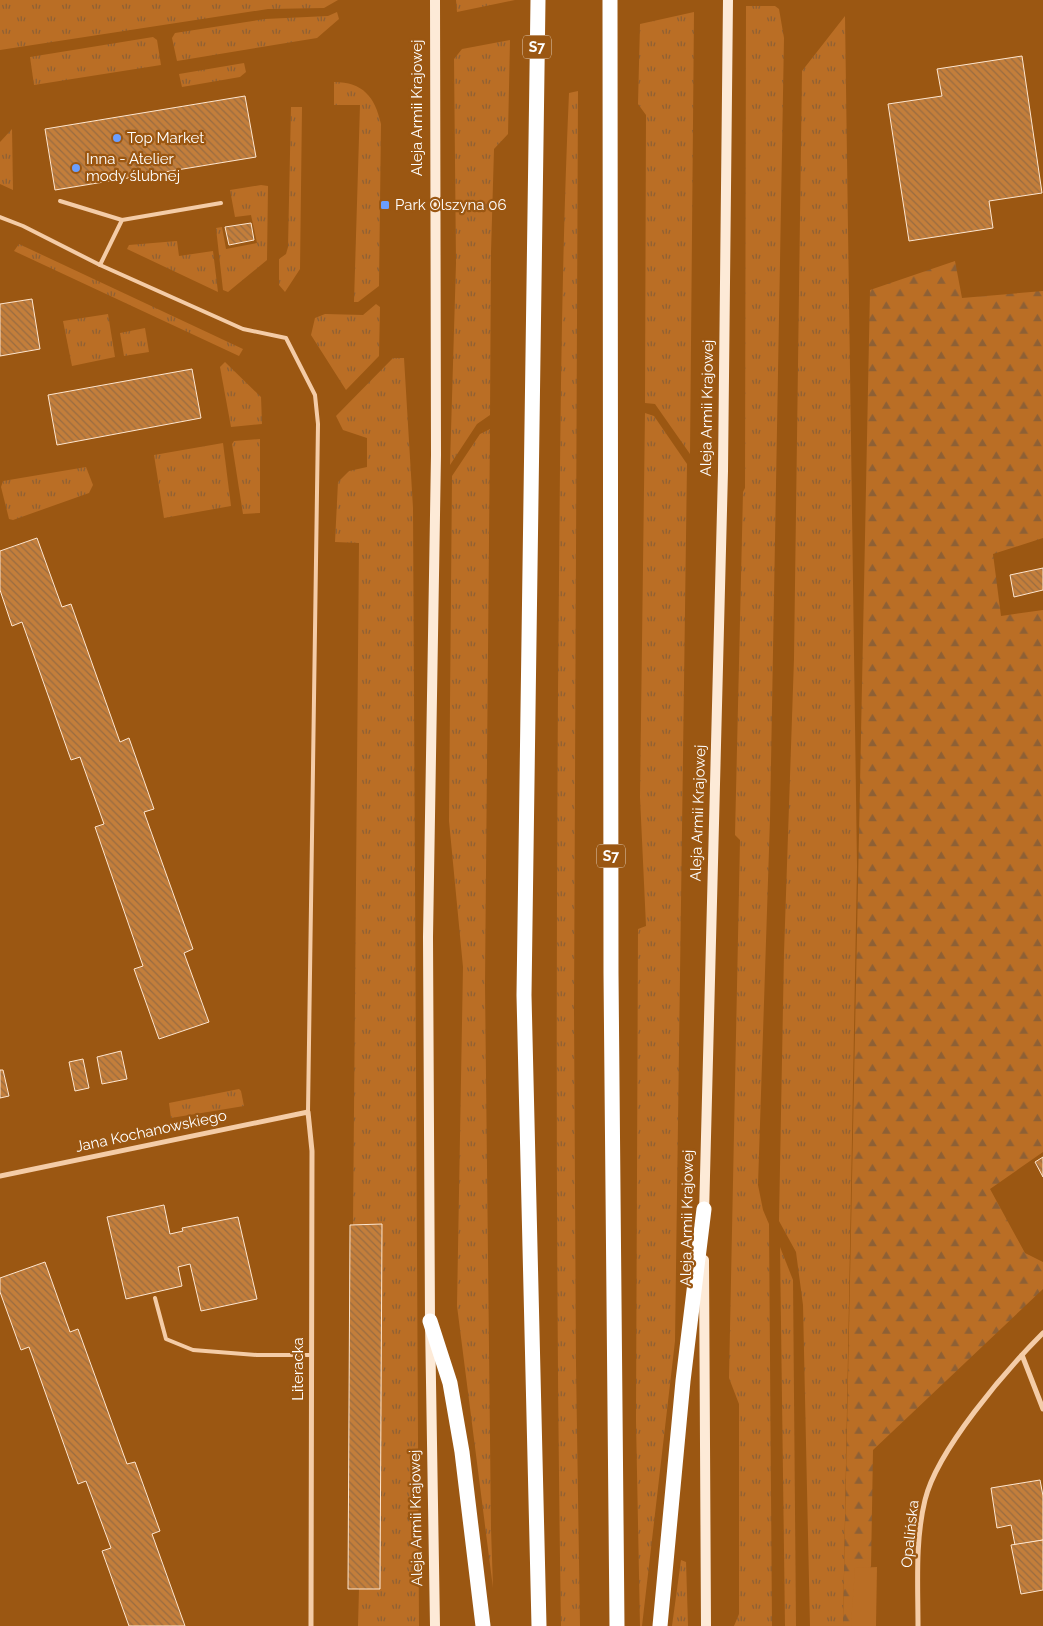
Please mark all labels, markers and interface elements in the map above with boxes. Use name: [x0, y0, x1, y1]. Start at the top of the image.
road number: S7: [523, 36, 551, 58]
street label: Aleja Armii Krajowej: [408, 40, 426, 176]
place label: Top Market: [127, 129, 204, 147]
marker: Top Market: [111, 132, 123, 144]
place label: Inna - Atelier mody ślubnej: [86, 150, 180, 185]
marker: Inna - Atelier mody ślubnej: [70, 162, 82, 174]
place label: Park Olszyna 06: [395, 196, 507, 214]
marker: Park Olszyna 06: [379, 199, 391, 211]
street label: Aleja Armii Krajowej: [697, 340, 717, 476]
street label: Aleja Armii Krajowej: [687, 744, 709, 882]
road number: S7: [597, 844, 625, 868]
street label: Jana Kochanowskiego: [74, 1106, 228, 1156]
street label: Aleja Armii Krajowej: [677, 1150, 697, 1286]
street label: Literacka: [289, 1337, 307, 1401]
street label: Aleja Armii Krajowej: [406, 1450, 426, 1586]
street label: Opalińska: [897, 1499, 923, 1569]

